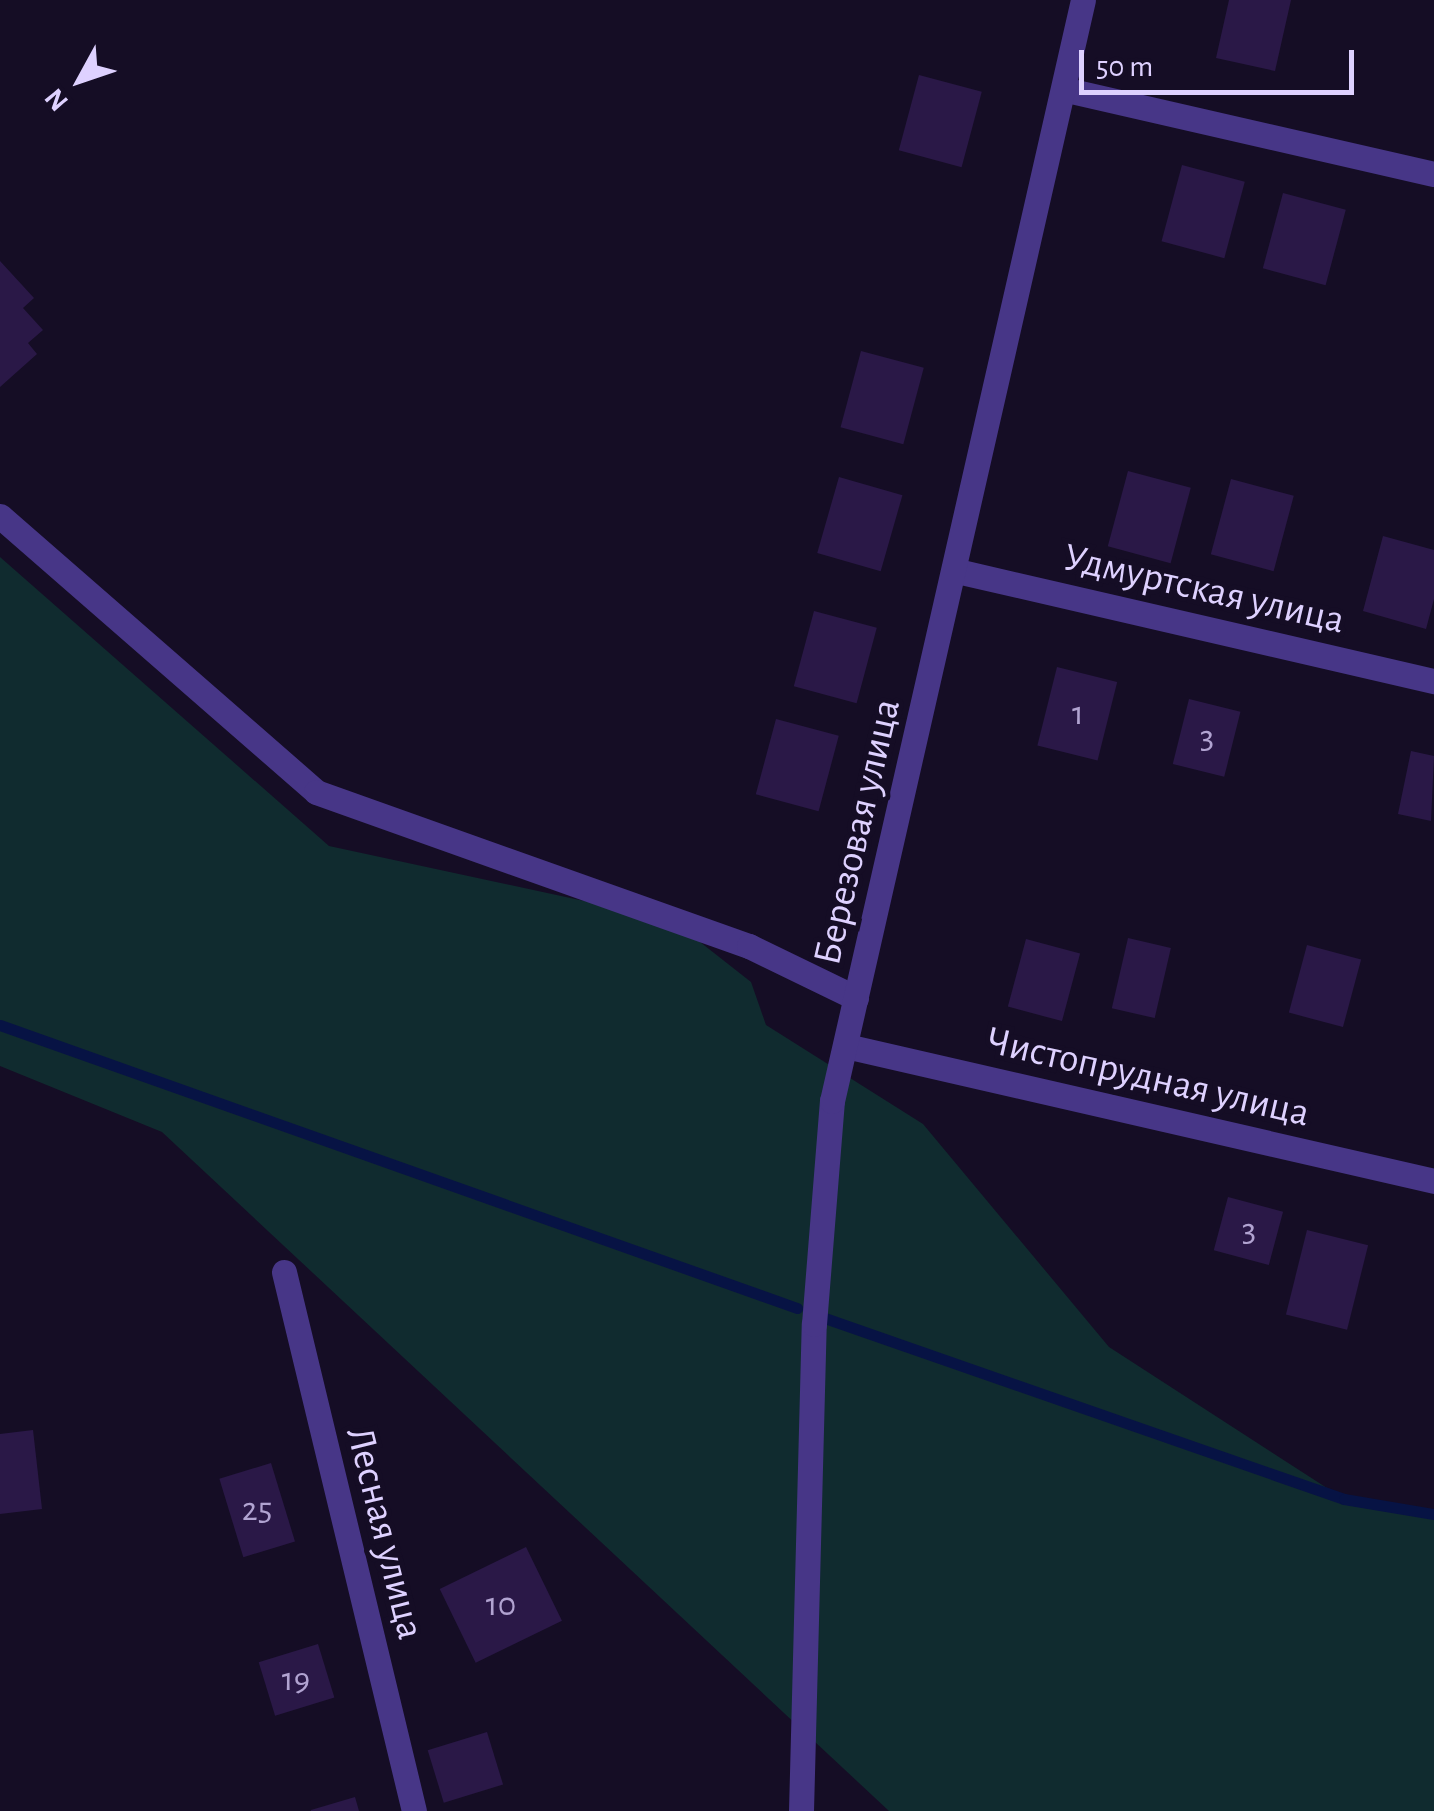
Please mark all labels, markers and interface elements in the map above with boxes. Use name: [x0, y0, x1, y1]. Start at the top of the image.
north arrow: [30, 30, 130, 130]
scale bar: [1084, 30, 1359, 92]
text: 50 m: [1096, 52, 1153, 82]
text: N: [40, 83, 74, 116]
street label: Удмуртская улица: [1059, 533, 1349, 645]
house number: 1: [1072, 693, 1084, 735]
street label: Березовая улица: [803, 694, 911, 970]
house number: 3: [1200, 717, 1214, 759]
street label: Чистопрудная улица: [982, 1017, 1314, 1137]
house number: 3: [1242, 1210, 1256, 1252]
street label: Лесная улица: [335, 1422, 435, 1644]
house number: 25: [242, 1489, 272, 1531]
house number: 10: [486, 1584, 516, 1626]
house number: 19: [282, 1659, 310, 1701]

